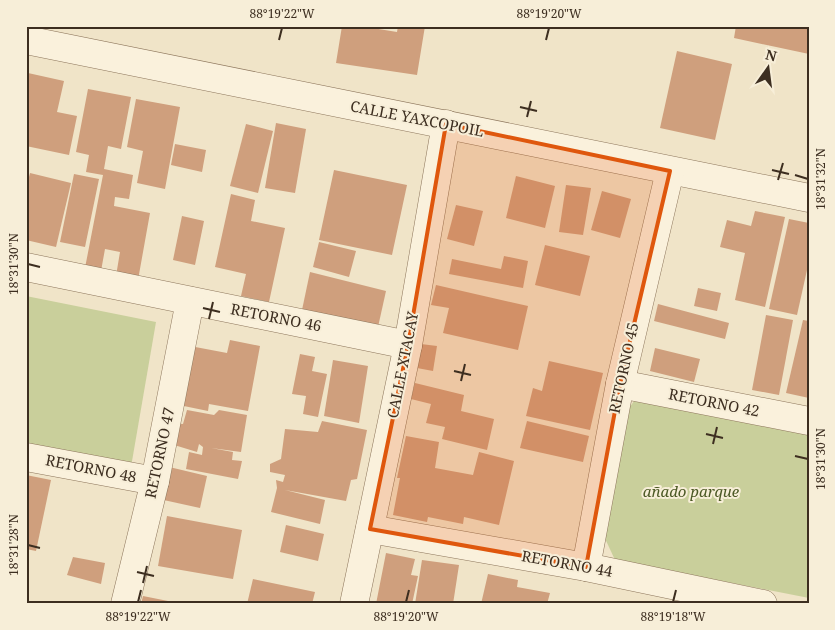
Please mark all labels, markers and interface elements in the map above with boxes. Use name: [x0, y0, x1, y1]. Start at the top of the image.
text: 88°19'22"W: [249, 5, 315, 22]
text: 88°19'20"W: [516, 5, 582, 22]
north arrow: [742, 42, 792, 92]
text: N: [764, 44, 779, 65]
street label: CALLE YAXCOPOIL: [349, 95, 486, 141]
text: 18°31'32"N: [812, 148, 829, 210]
text: 18°31'30"N: [5, 233, 22, 295]
street label: RETORNO 46: [229, 298, 323, 336]
street label: CALLE XTACAY: [382, 309, 422, 420]
street label: RETORNO 45: [604, 321, 642, 415]
street label: RETORNO 42: [667, 383, 761, 421]
street label: RETORNO 47: [140, 406, 178, 500]
text: 18°31'30"N: [812, 428, 829, 490]
street label: RETORNO 48: [44, 449, 138, 487]
park label: añado parque: [643, 481, 740, 501]
text: 18°31'28"N: [5, 514, 22, 576]
street label: RETORNO 44: [520, 545, 615, 581]
text: 88°19'22"W: [105, 608, 171, 625]
text: 88°19'20"W: [373, 608, 439, 625]
text: 88°19'18"W: [640, 608, 706, 625]

